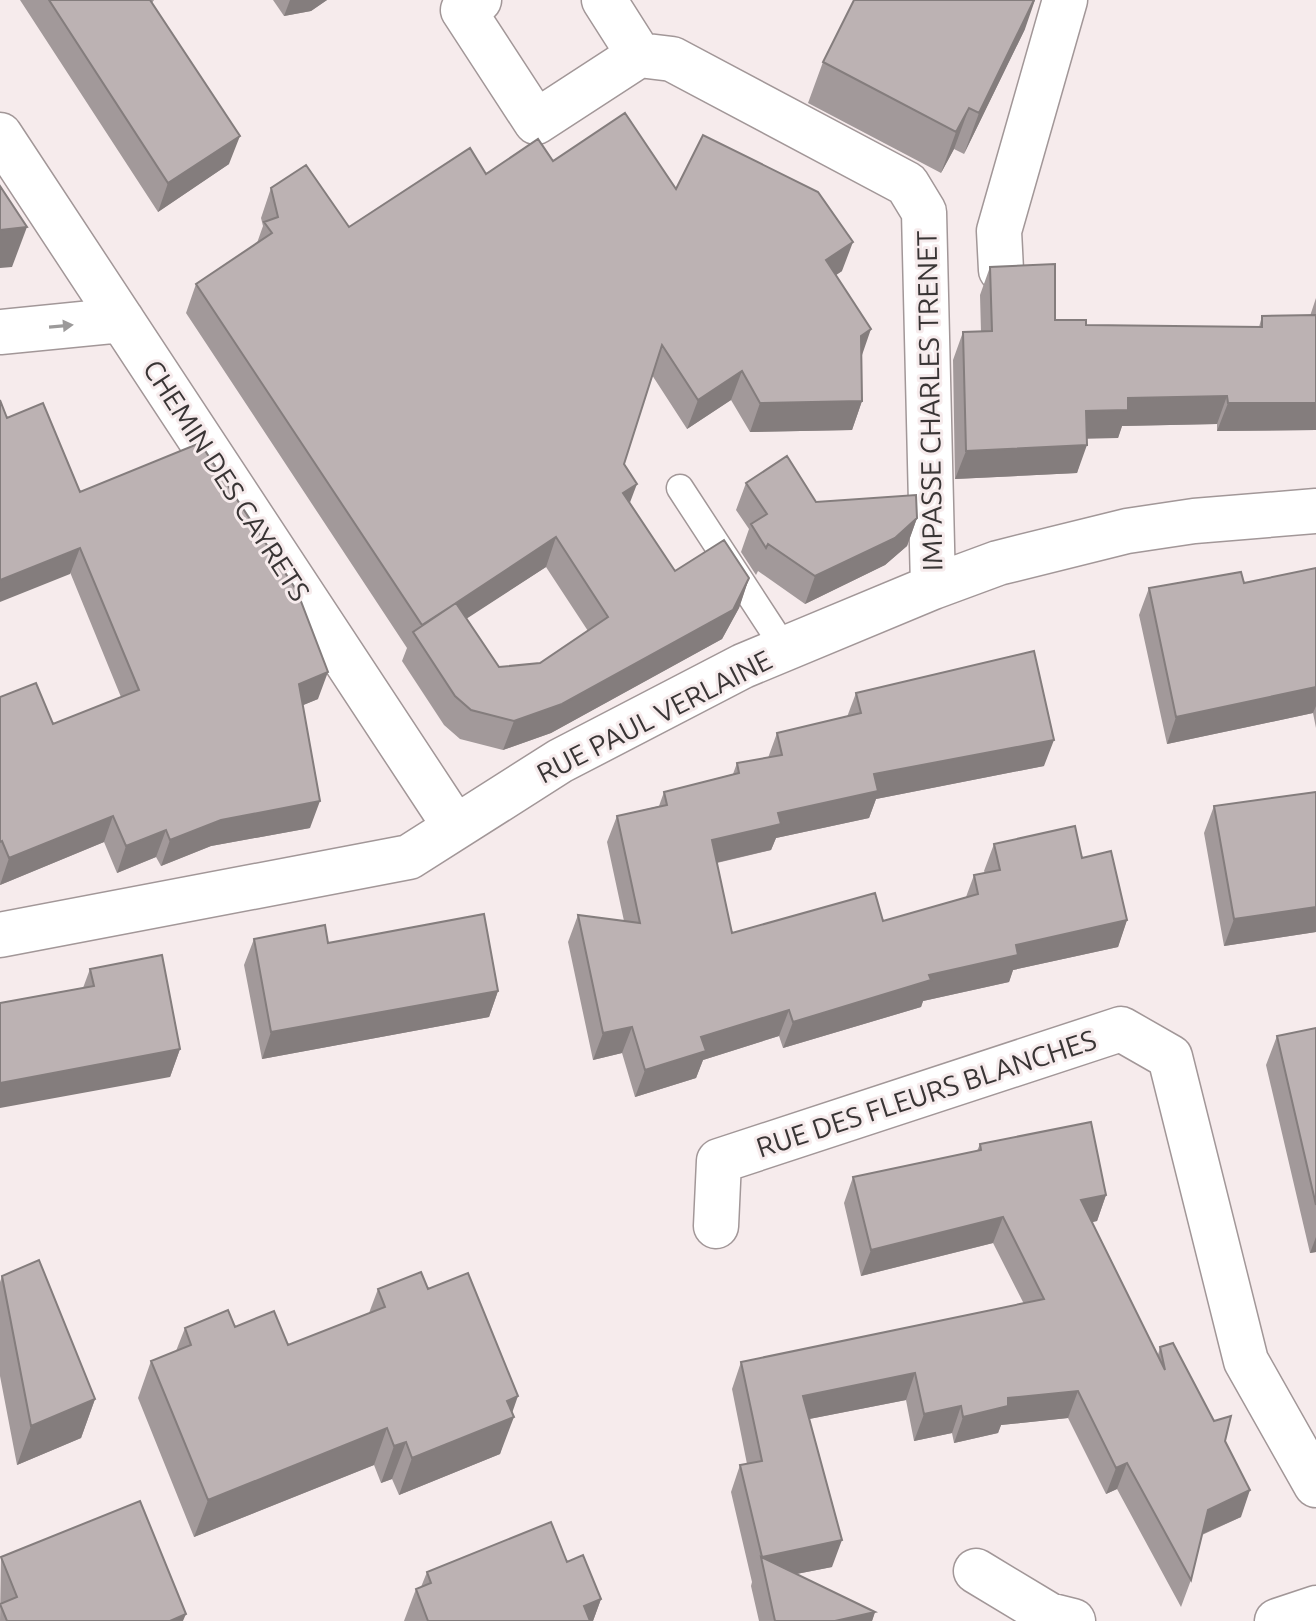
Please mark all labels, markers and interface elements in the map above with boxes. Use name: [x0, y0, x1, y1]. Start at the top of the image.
street label: IMPASSE CHARLES TRENET: [911, 230, 947, 572]
one-way arrow: [49, 319, 74, 332]
street label: CHEMIN DES CAYRETS: [138, 354, 316, 606]
street label: RUE PAUL VERLAINE: [531, 643, 777, 789]
street label: RUE DES FLEURS BLANCHES: [752, 1023, 1100, 1163]

